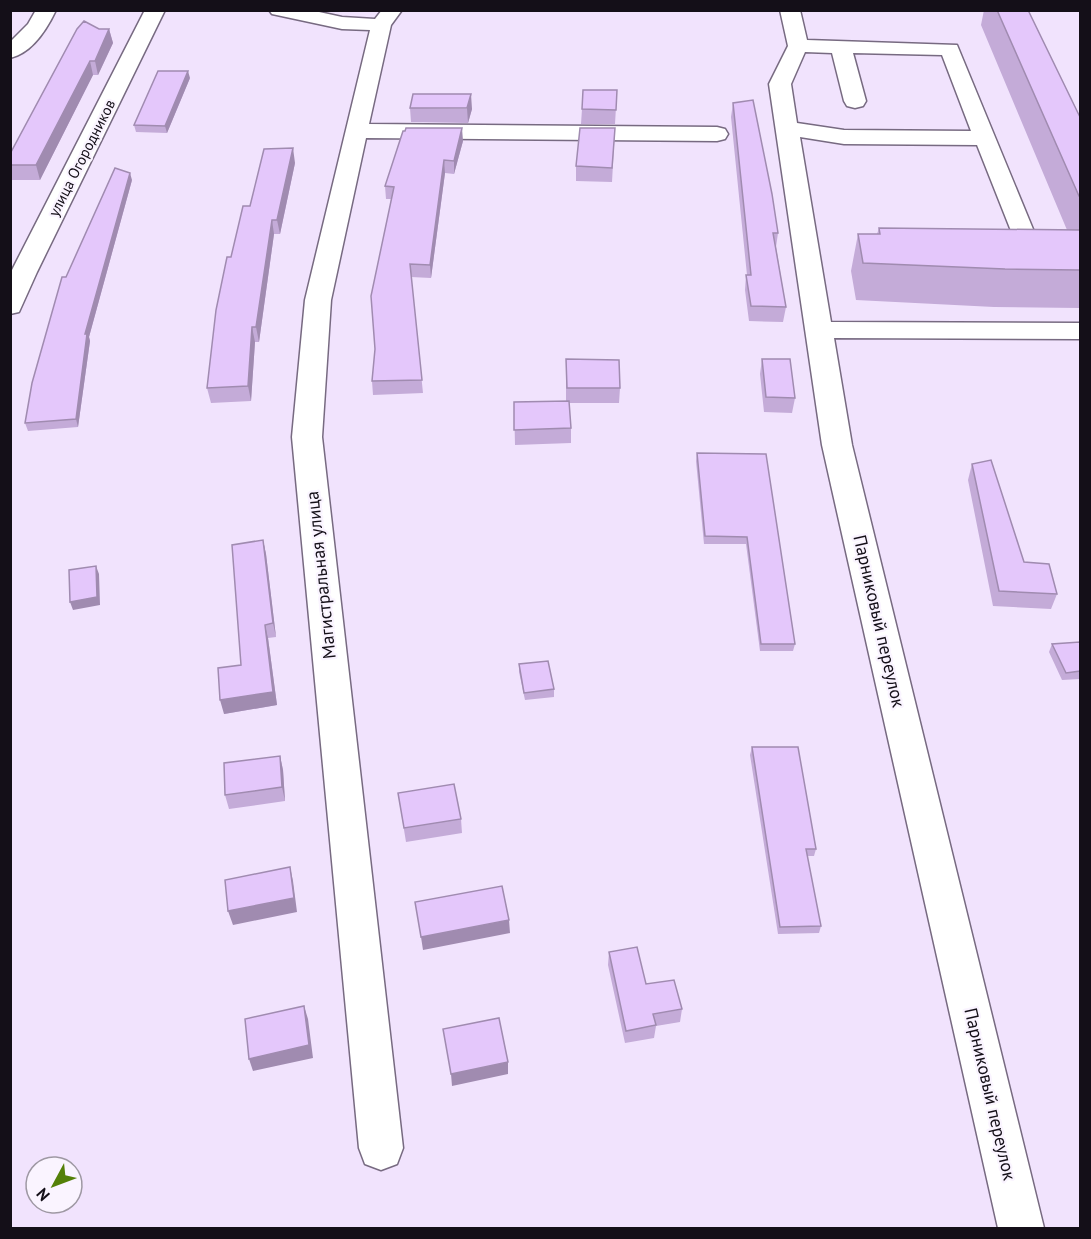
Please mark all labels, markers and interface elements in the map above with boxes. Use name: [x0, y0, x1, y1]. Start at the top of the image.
street label: улица Огородников: [44, 96, 119, 219]
street label: Магистральная улица: [300, 490, 341, 660]
street label: Парниковый переулок: [848, 532, 911, 710]
street label: Парниковый переулок: [959, 1005, 1022, 1183]
north arrow: [24, 1155, 84, 1215]
text: N: [32, 1184, 54, 1205]

